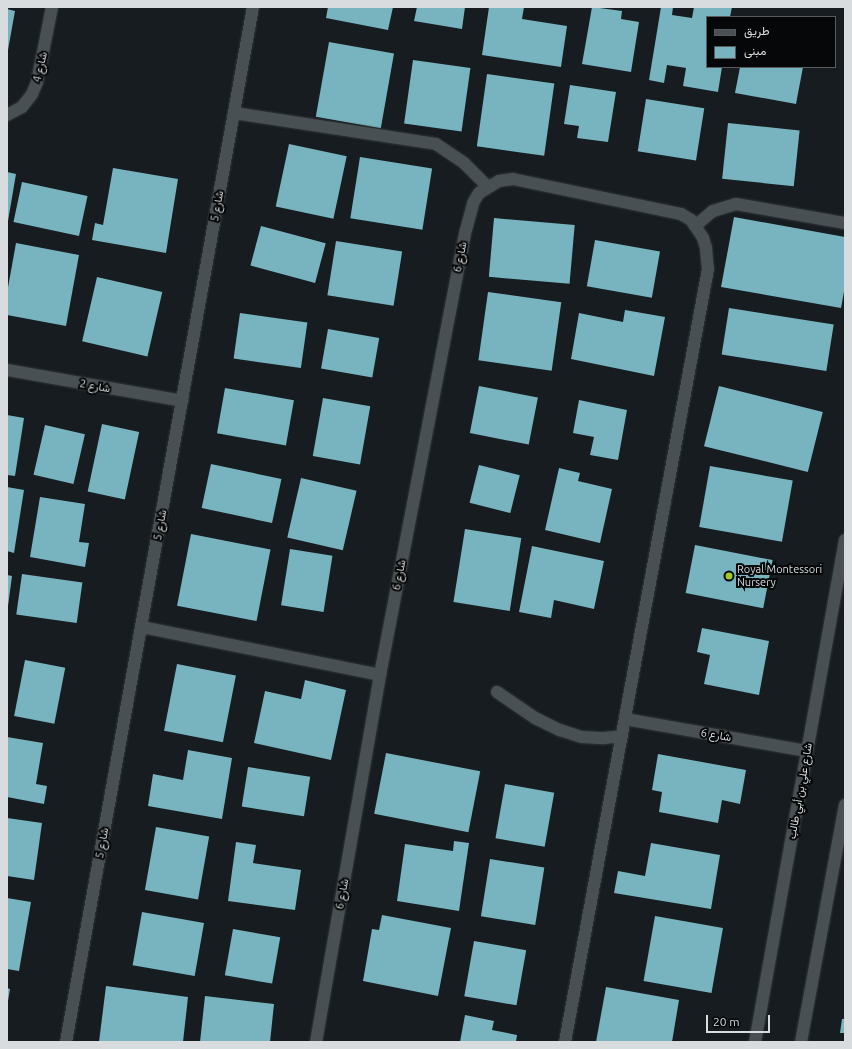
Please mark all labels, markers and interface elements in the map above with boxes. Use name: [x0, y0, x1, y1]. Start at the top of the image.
legend: [706, 16, 836, 68]
text: طريق: [744, 24, 769, 37]
text: مبنى: [744, 44, 766, 57]
street label: شارع 4: [30, 50, 50, 84]
street label: شارع 5: [208, 190, 226, 222]
street label: شارع 6: [451, 241, 469, 273]
street label: شارع 2: [79, 377, 111, 395]
street label: شارع 5: [151, 509, 169, 541]
street label: شارع 6: [390, 559, 408, 591]
place label: Royal Montessori Nursery: [737, 563, 822, 589]
marker: Royal Montessori Nursery: [724, 571, 734, 581]
street label: شارع 6: [700, 726, 732, 744]
street label: شارع علي بن أبي طالب: [785, 742, 815, 840]
street label: شارع 5: [93, 827, 111, 859]
street label: شارع 6: [333, 878, 351, 910]
scale bar: [708, 1007, 772, 1033]
text: 20 m: [713, 1015, 740, 1028]

